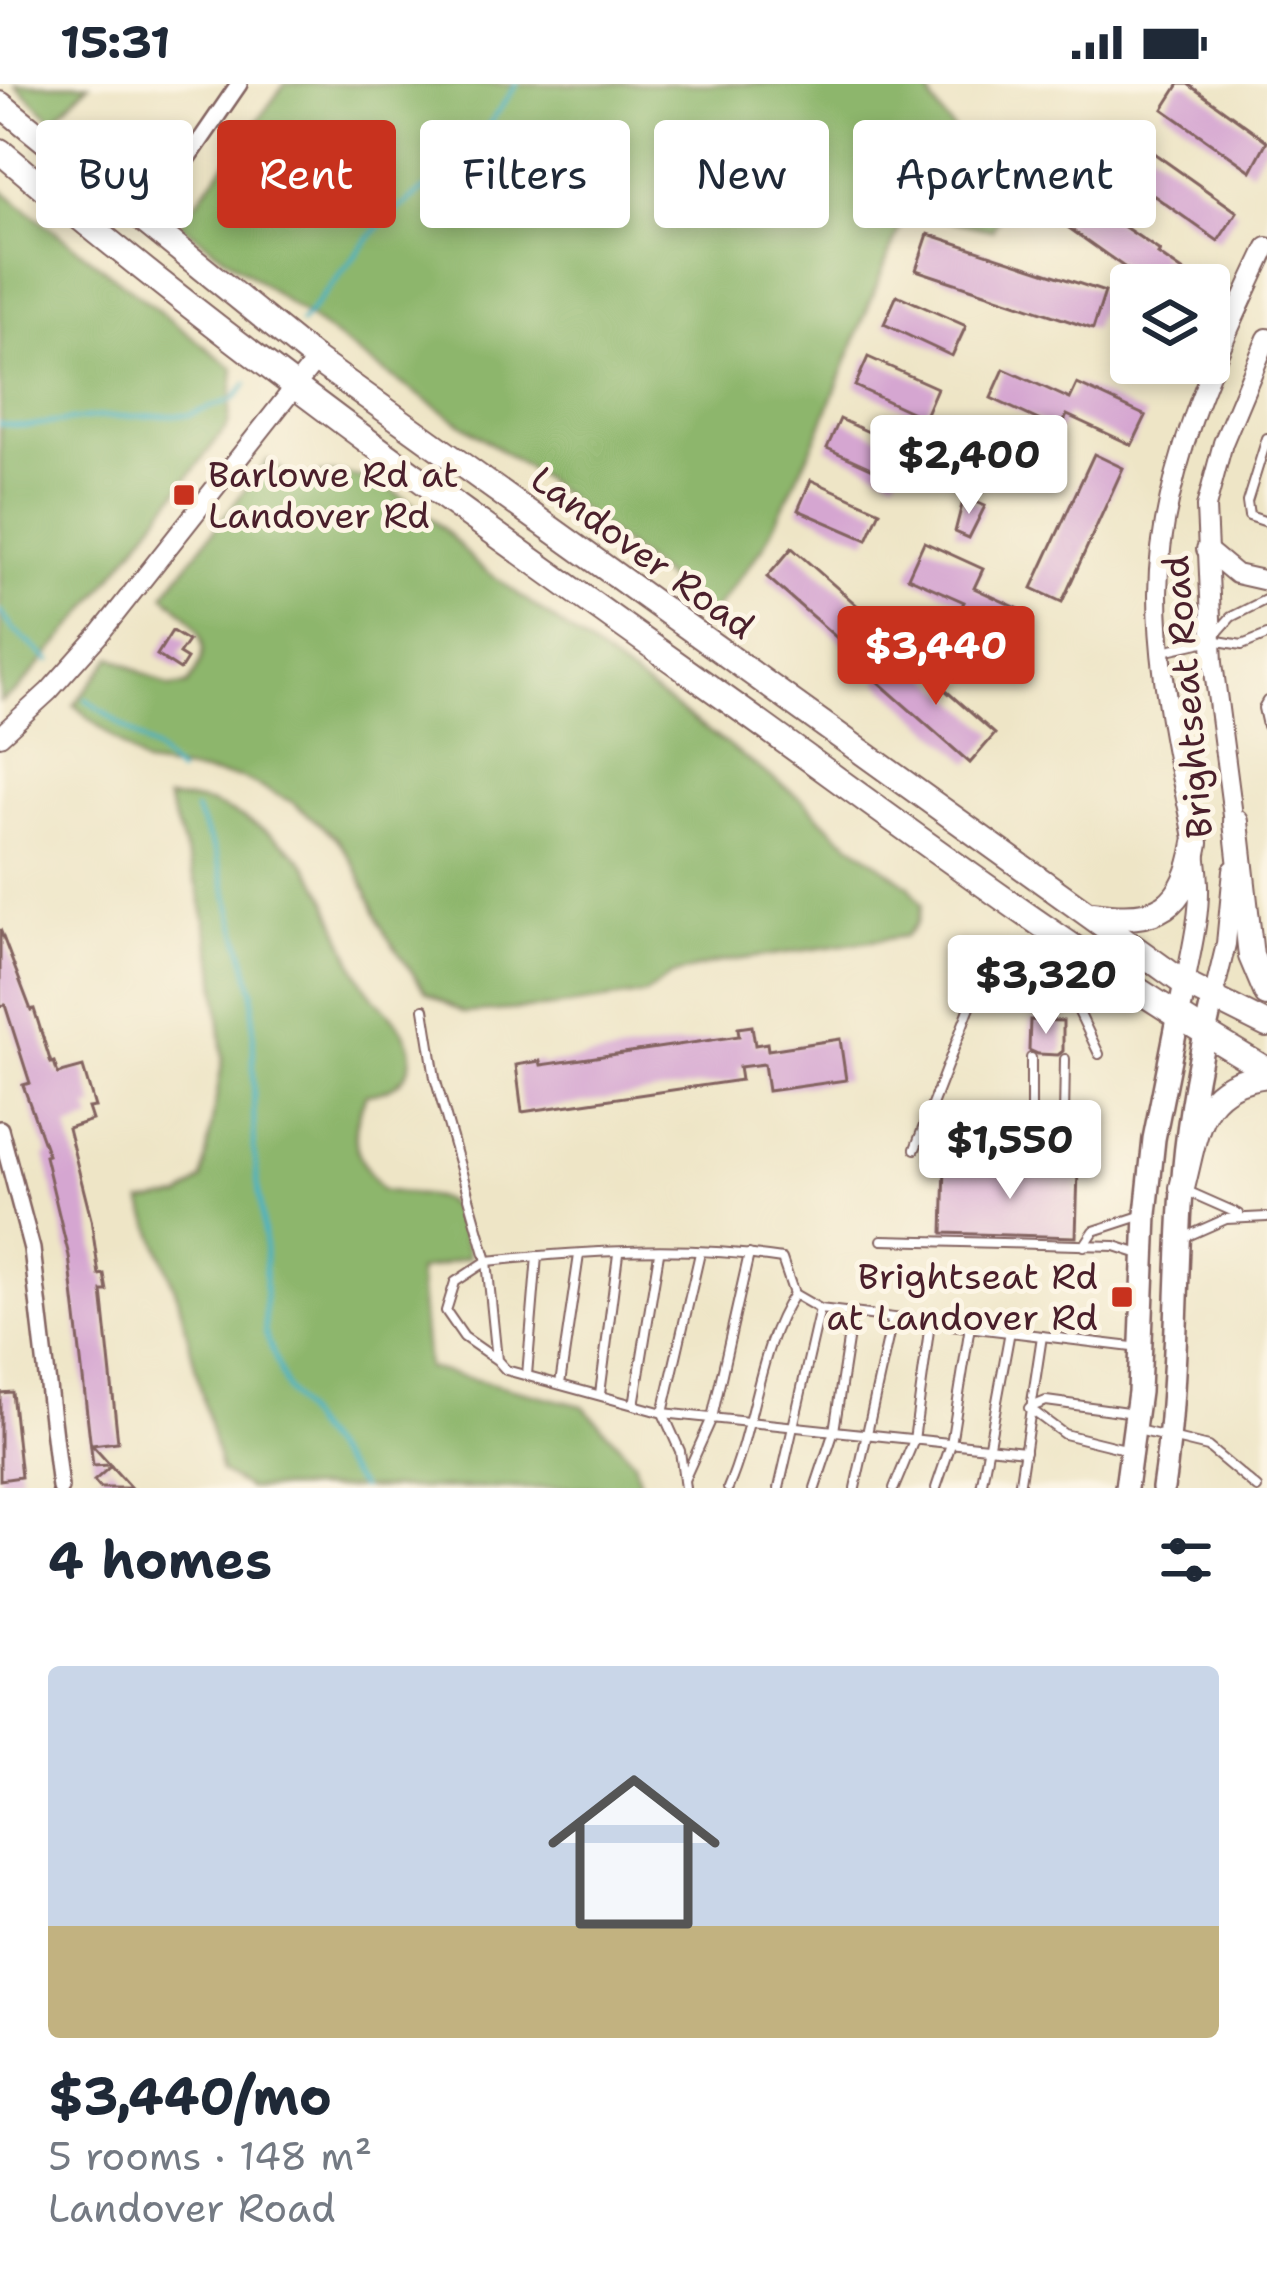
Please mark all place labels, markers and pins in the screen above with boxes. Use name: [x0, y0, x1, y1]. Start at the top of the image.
pin: $2,400: [871, 415, 1067, 517]
place label: Barlowe Rd at Landover Rd: [208, 450, 459, 540]
marker: Barlowe Rd at Landover Rd: [171, 482, 197, 508]
pin: $3,440: [838, 606, 1034, 708]
pin: $3,320: [948, 935, 1144, 1037]
pin: $1,550: [912, 1100, 1108, 1202]
place label: Brightseat Rd at Landover Rd: [826, 1252, 1098, 1342]
marker: Brightseat Rd at Landover Rd: [1109, 1284, 1135, 1310]

